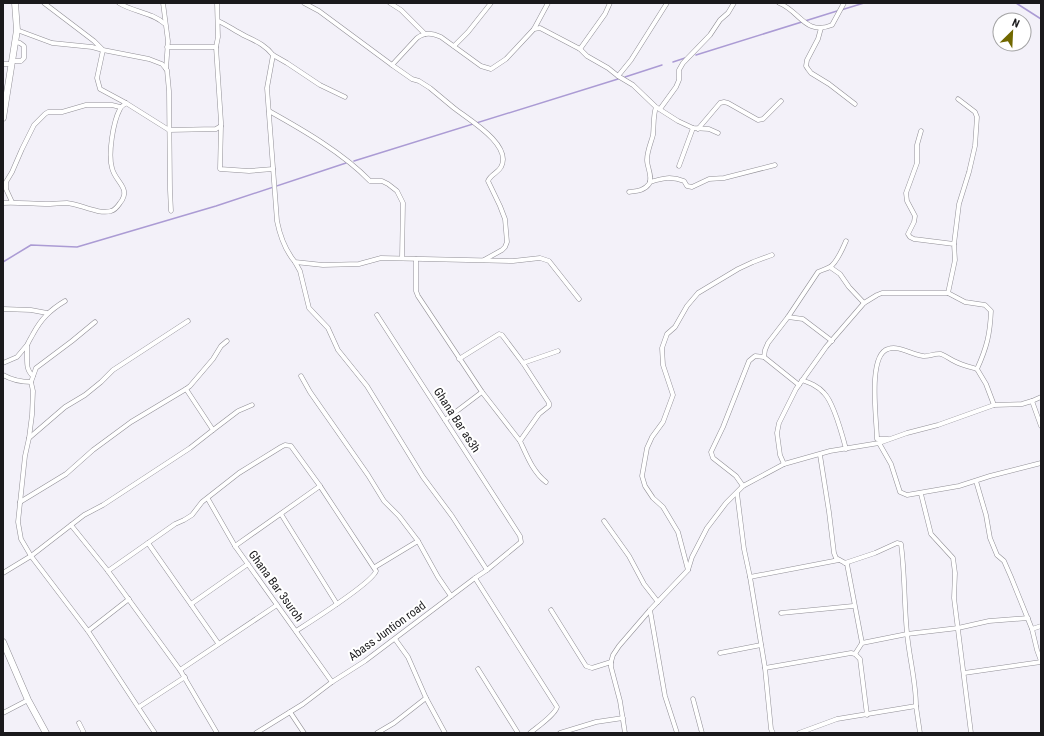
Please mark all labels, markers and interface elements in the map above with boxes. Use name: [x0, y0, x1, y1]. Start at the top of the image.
north arrow: [992, 12, 1032, 52]
text: N: [1010, 16, 1022, 31]
street label: Ghana Bar as3h: [431, 385, 483, 455]
street label: Ghana Bar 3suroh: [246, 548, 307, 624]
street label: Abass Juntion road: [346, 598, 428, 664]

